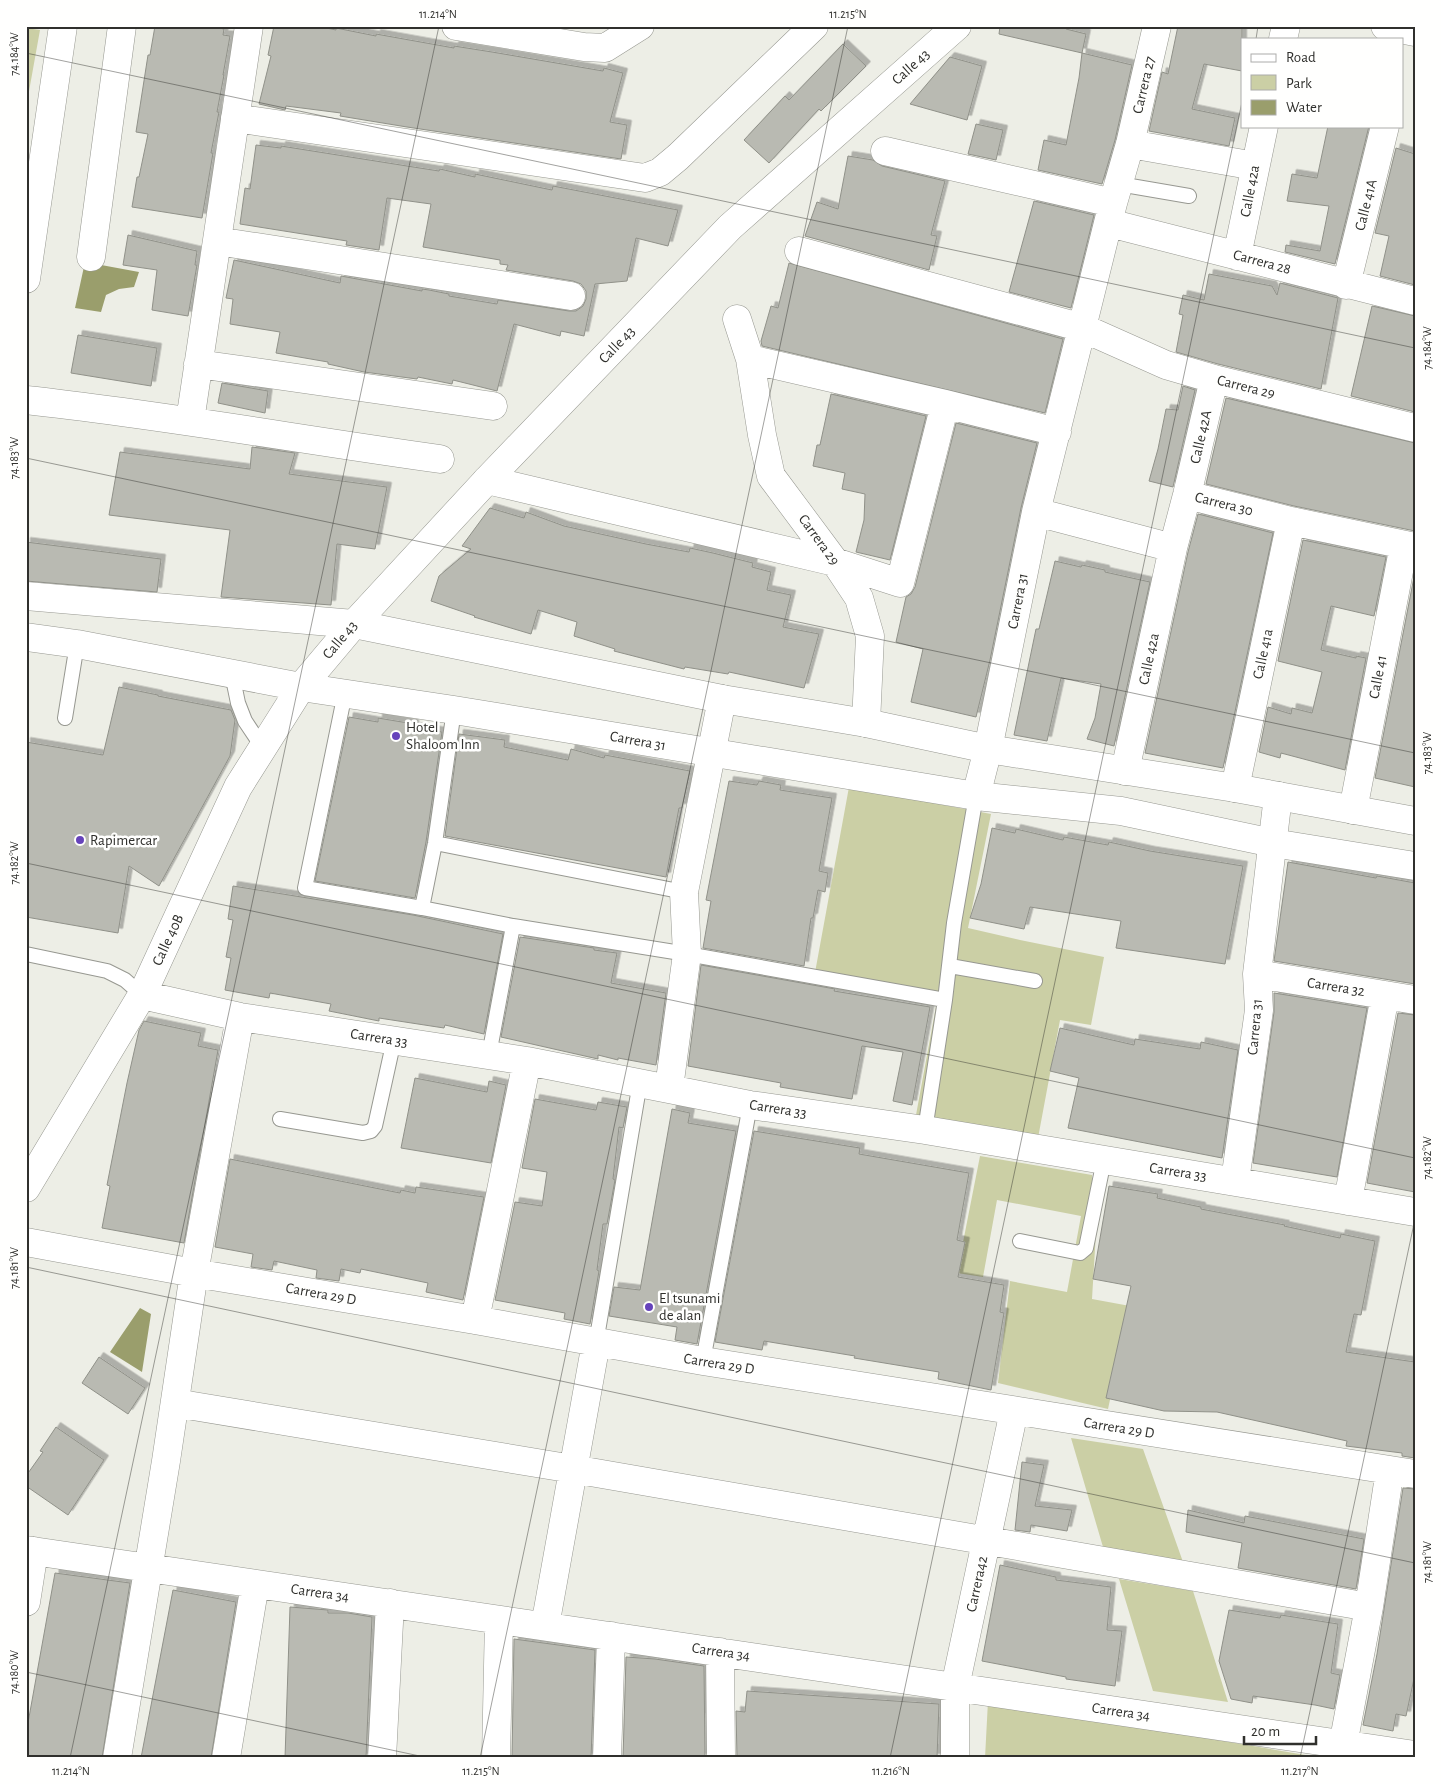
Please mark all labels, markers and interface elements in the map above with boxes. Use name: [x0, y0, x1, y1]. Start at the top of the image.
text: 11.214°N: [419, 8, 457, 20]
text: 11.215°N: [829, 8, 867, 20]
text: 74.184°W: [8, 32, 20, 76]
legend: [1241, 38, 1404, 128]
street label: Calle 43: [889, 46, 933, 88]
text: Road: [1286, 50, 1316, 65]
street label: Carrera 27: [1130, 55, 1158, 115]
text: Park: [1286, 76, 1312, 91]
text: Water: [1286, 100, 1322, 115]
street label: Calle 42a: [1238, 164, 1262, 218]
street label: Calle 41A: [1352, 177, 1380, 232]
street label: Carrera 28: [1231, 247, 1293, 277]
street label: Calle 43: [596, 324, 638, 366]
text: 74.184°W: [1421, 326, 1433, 370]
street label: Carrera 29: [1215, 373, 1277, 401]
street label: Calle 42A: [1188, 409, 1214, 465]
text: 74.183°W: [8, 436, 20, 479]
street label: Carrera 30: [1193, 490, 1255, 518]
street label: Carrera 29: [796, 512, 842, 568]
street label: Carrera 31: [1005, 572, 1031, 630]
street label: Calle 43: [320, 618, 360, 662]
street label: Calle 41a: [1250, 628, 1276, 680]
street label: Calle 42a: [1136, 632, 1162, 686]
street label: Calle 41: [1366, 654, 1390, 700]
place label: Hotel Shaloom Inn: [406, 720, 480, 752]
street label: Carrera 31: [609, 729, 667, 753]
marker: Hotel Shaloom Inn: [390, 730, 402, 742]
text: 74.183°W: [1421, 731, 1433, 774]
place label: Rapimercar: [90, 833, 157, 848]
marker: Rapimercar: [74, 834, 86, 846]
text: 74.182°W: [8, 841, 20, 885]
street label: Calle 40B: [150, 912, 186, 968]
street label: Carrera 32: [1306, 975, 1366, 999]
street label: Carrera 31: [1245, 998, 1265, 1056]
street label: Carrera 33: [349, 1026, 409, 1050]
street label: Carrera 33: [748, 1097, 808, 1121]
text: 74.182°W: [1421, 1136, 1433, 1180]
street label: Carrera 33: [1148, 1160, 1208, 1184]
text: 74.181°W: [8, 1247, 20, 1289]
street label: Carrera 29 D: [285, 1280, 358, 1308]
place label: El tsunami de alan: [659, 1291, 720, 1323]
marker: El tsunami de alan: [643, 1301, 655, 1313]
street label: Carrera 29 D: [683, 1351, 756, 1377]
street label: Carrera 29 D: [1083, 1415, 1156, 1441]
text: 74.181°W: [1421, 1541, 1433, 1583]
street label: Carrera42: [964, 1554, 990, 1613]
street label: Carrera 34: [290, 1581, 350, 1605]
street label: Carrera 34: [691, 1640, 751, 1664]
text: 74.180°W: [8, 1650, 20, 1694]
street label: Carrera 34: [1091, 1700, 1151, 1724]
scale bar: [1244, 1714, 1316, 1746]
text: 20 m: [1251, 1724, 1280, 1739]
text: 11.214°N: [52, 1765, 90, 1777]
text: 11.215°N: [462, 1765, 500, 1777]
text: 11.216°N: [872, 1765, 910, 1777]
text: 11.217°N: [1281, 1765, 1319, 1777]

